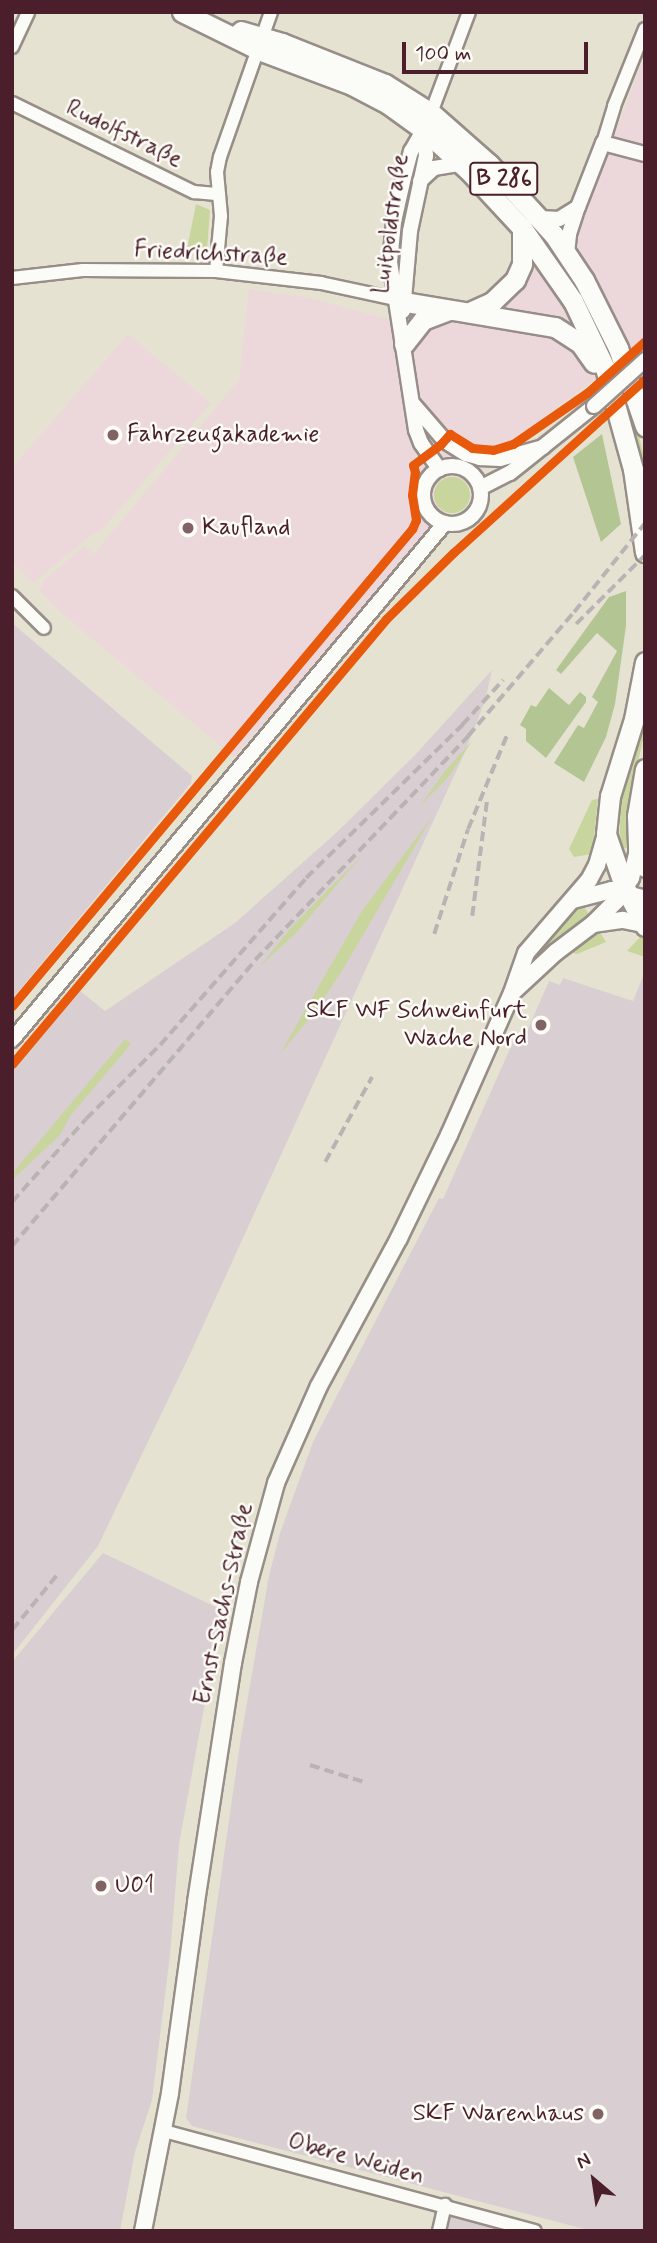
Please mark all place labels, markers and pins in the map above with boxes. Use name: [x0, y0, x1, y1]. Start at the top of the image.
place label: Fahrzeugakademie: [127, 421, 319, 449]
marker: Fahrzeugakademie: [105, 427, 121, 443]
place label: Kaufland: [202, 514, 290, 542]
marker: Kaufland: [180, 520, 196, 536]
place label: SKF WF Schweinfurt Wache Nord: [306, 997, 527, 1053]
marker: SKF WF Schweinfurt Wache Nord: [533, 1017, 549, 1033]
place label: U01: [115, 1872, 154, 1900]
marker: U01: [93, 1878, 109, 1894]
place label: SKF Warenhaus: [413, 2100, 584, 2128]
marker: SKF Warenhaus: [590, 2106, 606, 2122]

